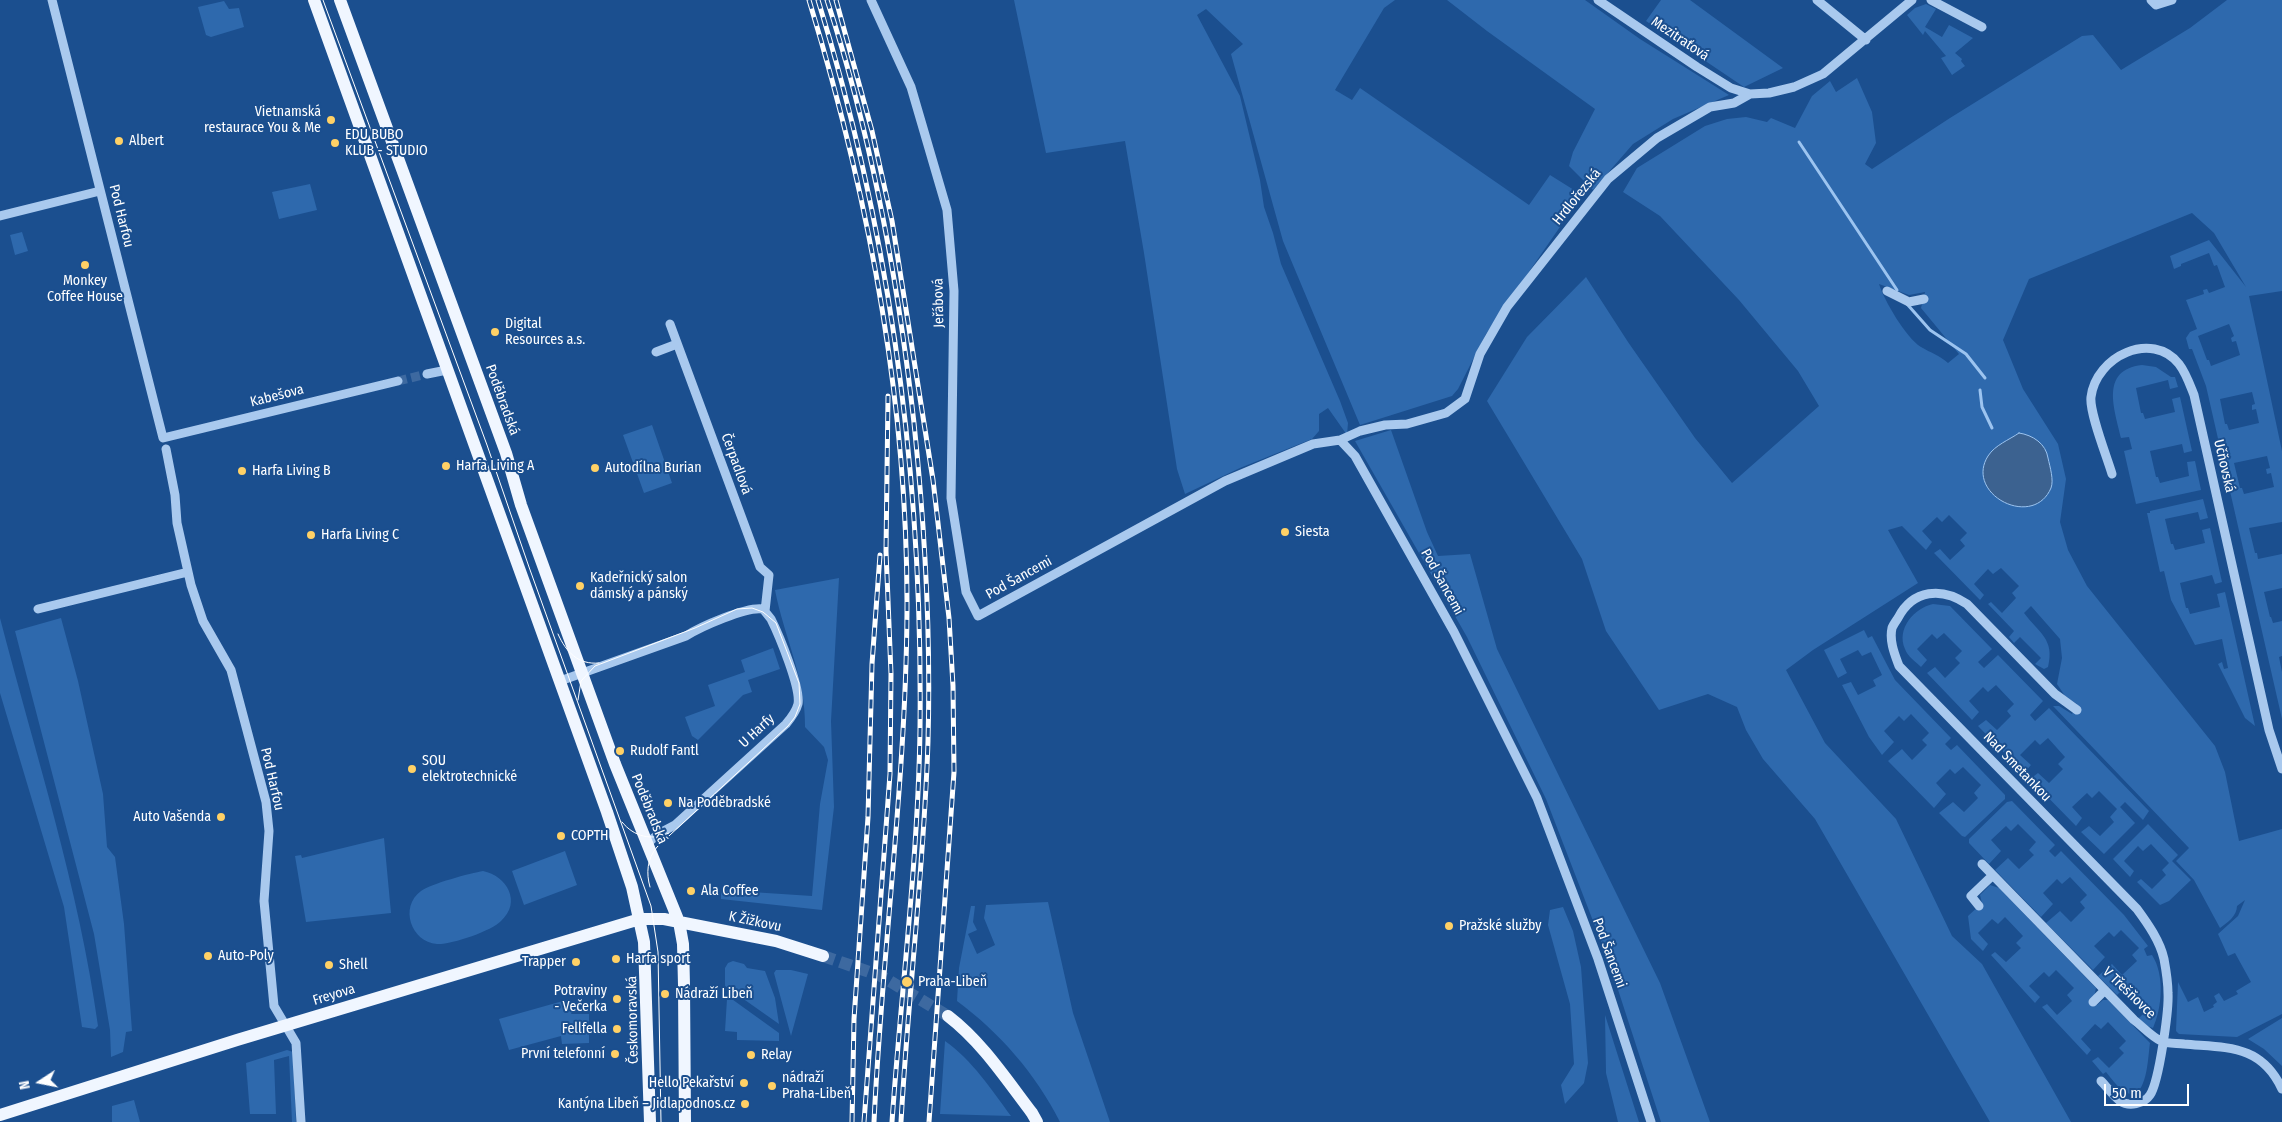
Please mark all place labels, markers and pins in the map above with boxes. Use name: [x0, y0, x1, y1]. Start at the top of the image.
place label: Vietnamská restaurace You & Me: [204, 104, 321, 136]
marker: Vietnamská restaurace You & Me: [325, 114, 337, 126]
place label: EDU BUBO KLUB - STUDIO: [345, 127, 428, 160]
place label: Albert: [129, 133, 164, 149]
marker: Albert: [113, 135, 125, 147]
marker: EDU BUBO KLUB - STUDIO: [329, 137, 341, 149]
marker: Monkey Coffee House: [79, 259, 91, 271]
place label: Monkey Coffee House: [47, 273, 123, 306]
place label: Digital Resources a.s.: [505, 316, 585, 348]
marker: Digital Resources a.s.: [489, 326, 501, 338]
place label: Harfa Living A: [456, 458, 534, 474]
marker: Harfa Living A: [440, 460, 452, 472]
place label: Autodílna Burian: [605, 460, 702, 476]
marker: Autodílna Burian: [589, 462, 601, 474]
place label: Harfa Living B: [252, 463, 331, 479]
marker: Harfa Living B: [236, 465, 248, 477]
place label: Siesta: [1295, 524, 1330, 540]
marker: Siesta: [1279, 526, 1291, 538]
place label: Harfa Living C: [321, 527, 399, 543]
marker: Harfa Living C: [305, 529, 317, 541]
place label: Kadeřnický salon dámský a pánský: [590, 570, 688, 602]
marker: Kadeřnický salon dámský a pánský: [574, 580, 586, 592]
place label: Rudolf Fantl: [630, 743, 699, 759]
marker: Rudolf Fantl: [614, 745, 626, 757]
place label: SOU elektrotechnické: [422, 753, 517, 786]
marker: SOU elektrotechnické: [406, 763, 418, 775]
place label: Na Poděbradské: [678, 795, 771, 811]
marker: Na Poděbradské: [662, 797, 674, 809]
place label: Auto Vašenda: [133, 809, 211, 825]
marker: Auto Vašenda: [215, 811, 227, 823]
place label: COPTH: [571, 828, 609, 844]
marker: COPTH: [555, 830, 567, 842]
place label: Ala Coffee: [701, 883, 759, 899]
marker: Ala Coffee: [685, 885, 697, 897]
place label: Pražské služby: [1459, 918, 1542, 934]
marker: Pražské služby: [1443, 920, 1455, 932]
place label: Auto-Poly: [218, 948, 274, 964]
marker: Auto-Poly: [202, 950, 214, 962]
place label: Harfa sport: [626, 951, 691, 967]
marker: Harfa sport: [610, 953, 622, 965]
place label: Trapper: [522, 954, 566, 970]
marker: Trapper: [570, 956, 582, 968]
place label: Shell: [339, 957, 368, 973]
marker: Shell: [323, 959, 335, 971]
place label: Praha-Libeň: [918, 974, 987, 990]
marker: Praha-Libeň: [900, 975, 914, 989]
place label: Potraviny - Večerka: [554, 983, 607, 1016]
place label: Nádraží Libeň: [675, 986, 753, 1002]
marker: Nádraží Libeň: [659, 988, 671, 1000]
marker: Potraviny - Večerka: [611, 993, 623, 1005]
place label: Fellfella: [562, 1021, 607, 1037]
marker: Fellfella: [611, 1023, 623, 1035]
place label: První telefonní: [521, 1046, 605, 1062]
place label: Relay: [761, 1047, 792, 1063]
marker: První telefonní: [609, 1048, 621, 1060]
marker: Relay: [745, 1049, 757, 1061]
place label: nádraží Praha-Libeň: [782, 1070, 851, 1102]
place label: Hello Pekařství: [649, 1075, 734, 1091]
marker: Hello Pekařství: [738, 1077, 750, 1089]
marker: nádraží Praha-Libeň: [766, 1080, 778, 1092]
place label: Kantýna Libeň – Jidlapodnos.cz: [558, 1096, 735, 1112]
marker: Kantýna Libeň – Jidlapodnos.cz: [739, 1098, 751, 1110]

